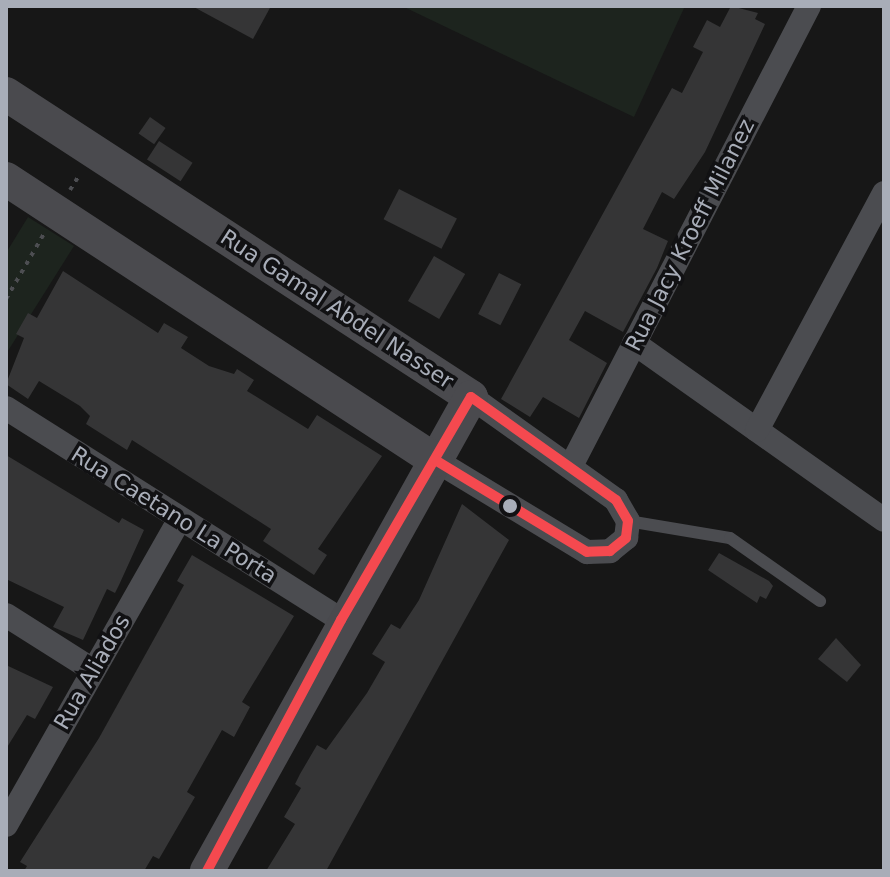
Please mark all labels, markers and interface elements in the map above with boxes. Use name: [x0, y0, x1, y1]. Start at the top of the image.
street label: Rua Jacy Kroeff Milanez: [620, 115, 760, 355]
street label: Rua Gamal Abdel Nasser: [216, 224, 458, 394]
street label: Rua Caetano La Porta: [66, 441, 282, 589]
unlabelled marker: [502, 498, 518, 514]
street label: Rua Aliados: [48, 610, 136, 734]

